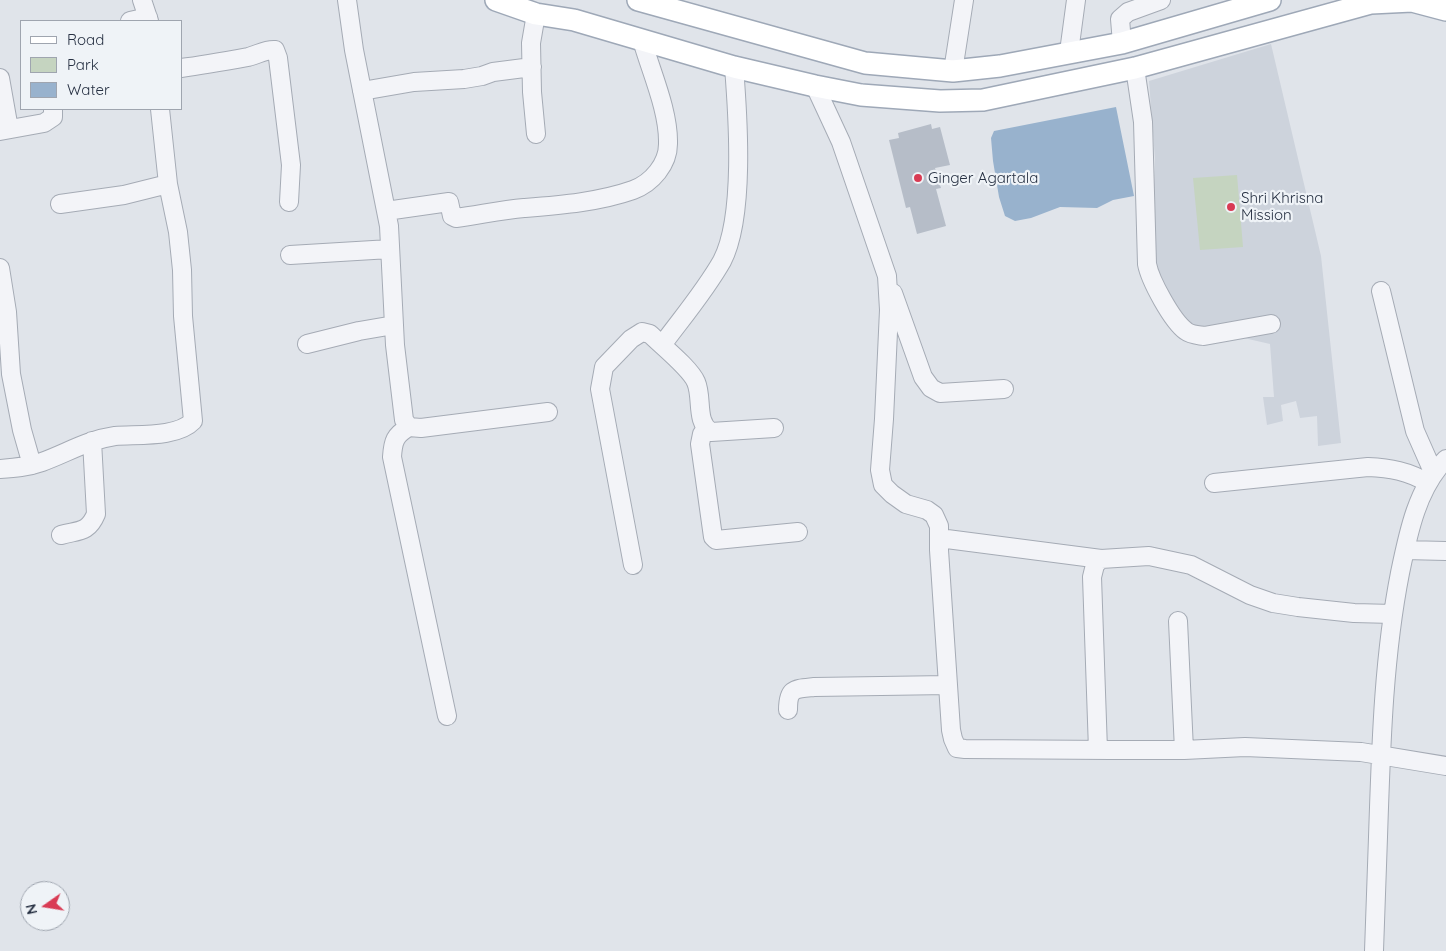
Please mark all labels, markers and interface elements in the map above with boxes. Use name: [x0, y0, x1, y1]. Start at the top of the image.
legend: [20, 20, 182, 110]
text: Road: [67, 30, 104, 49]
text: Park: [67, 55, 99, 74]
text: Water: [67, 80, 110, 99]
place label: Ginger Agartala: [928, 169, 1038, 187]
marker: Ginger Agartala: [912, 172, 924, 184]
place label: Shri Khrisna Mission: [1241, 189, 1323, 224]
marker: Shri Khrisna Mission: [1225, 201, 1237, 213]
north arrow: [20, 881, 70, 931]
text: N: [21, 902, 41, 916]

